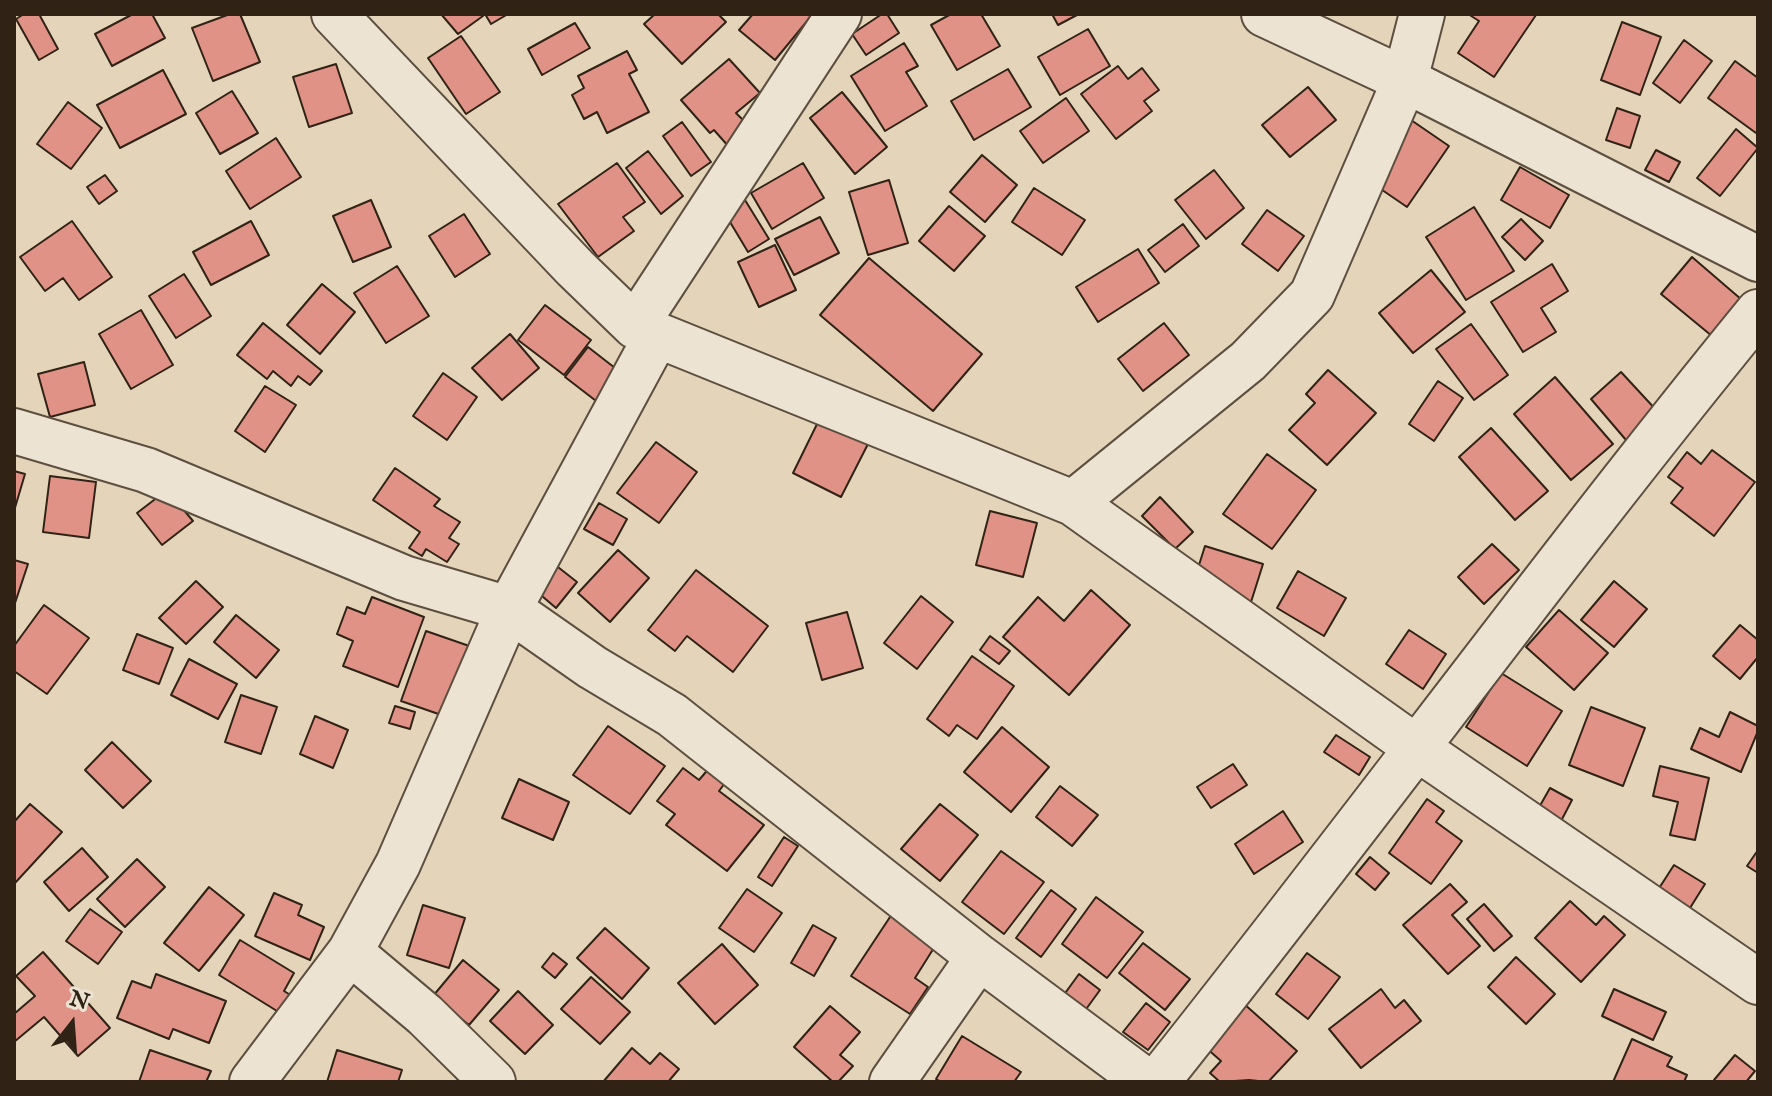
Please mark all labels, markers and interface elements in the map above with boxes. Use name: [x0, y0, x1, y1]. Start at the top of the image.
north arrow: [32, 984, 112, 1064]
text: N: [66, 985, 92, 1017]

